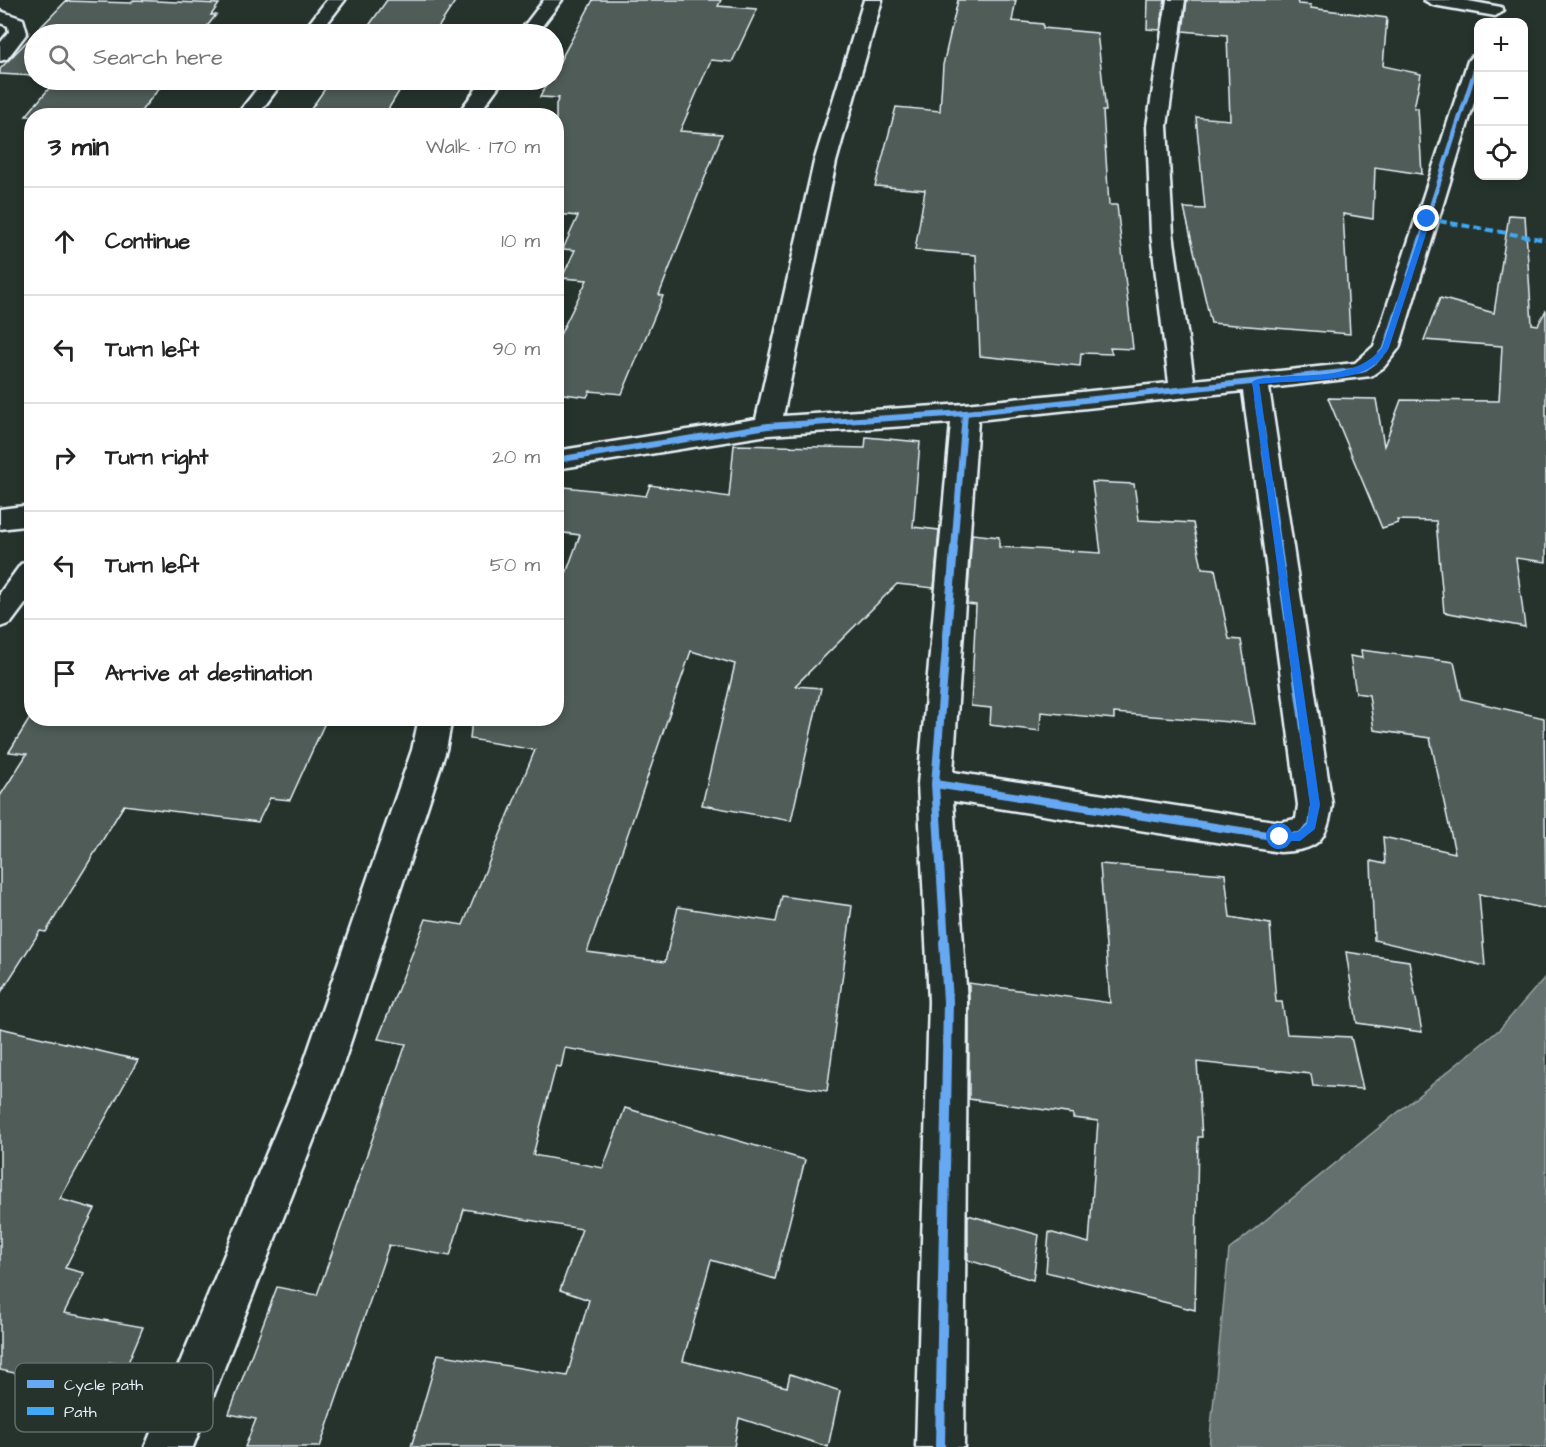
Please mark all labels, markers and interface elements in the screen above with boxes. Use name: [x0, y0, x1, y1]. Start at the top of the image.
map controls: [1474, 18, 1528, 180]
button: +: [1474, 18, 1528, 72]
search box: [24, 24, 564, 90]
icon: search: [45, 41, 78, 74]
text: Search here: [93, 42, 223, 73]
button: −: [1474, 72, 1528, 126]
button: locate: [1474, 126, 1528, 180]
text: 3 min: [48, 129, 109, 165]
text: Walk · 170 m: [426, 133, 540, 161]
route end: [1413, 205, 1439, 231]
icon: ahead: [48, 225, 81, 258]
text: Continue: [105, 226, 190, 257]
text: 10 m: [501, 227, 540, 255]
icon: left: [48, 333, 81, 366]
text: Turn left: [105, 334, 199, 365]
text: 90 m: [492, 335, 540, 363]
icon: right: [48, 441, 81, 474]
text: Turn right: [105, 442, 208, 473]
text: 20 m: [492, 443, 540, 471]
icon: left: [48, 549, 81, 582]
text: Turn left: [105, 550, 199, 581]
text: 50 m: [490, 551, 540, 579]
icon: arrive: [48, 657, 81, 690]
text: Arrive at destination: [105, 658, 312, 689]
route start: [1266, 823, 1292, 849]
legend: [15, 1363, 213, 1432]
text: Cycle path: [64, 1374, 143, 1397]
text: Path: [64, 1401, 97, 1423]

